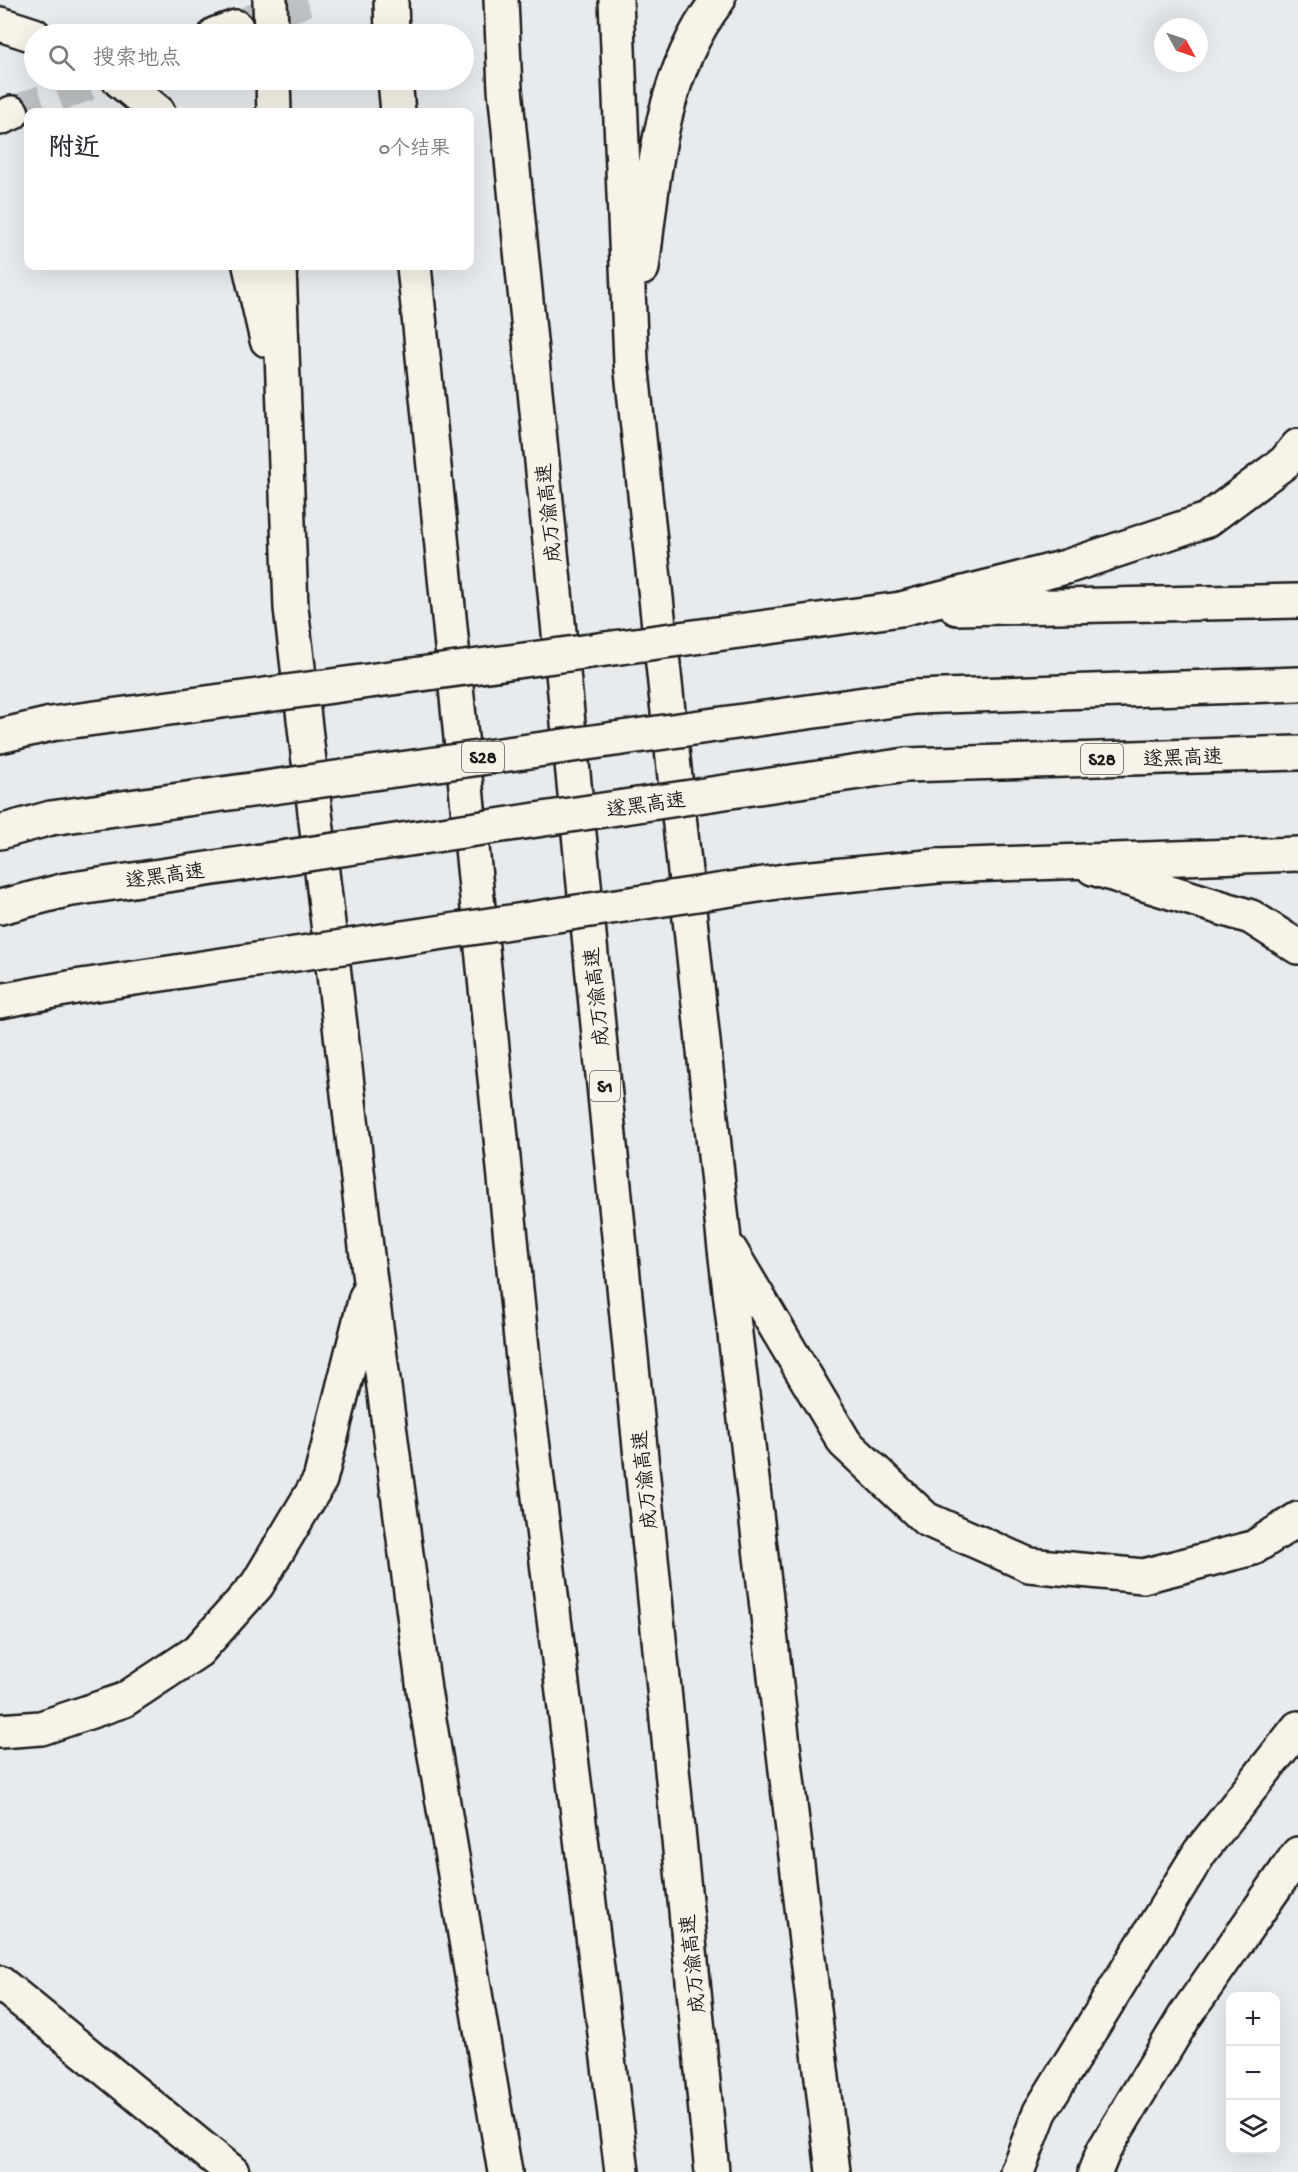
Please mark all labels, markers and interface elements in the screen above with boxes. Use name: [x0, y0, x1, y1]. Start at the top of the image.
north arrow: [1154, 18, 1208, 72]
search box: [24, 24, 474, 90]
icon: search: [45, 41, 78, 74]
text: 搜索地点: [93, 47, 181, 73]
text: 附近: [48, 135, 100, 166]
text: 0个结果: [379, 139, 450, 162]
street label: 成万渝高速: [533, 462, 568, 564]
road number: S28: [462, 742, 504, 772]
road number: S28: [1081, 744, 1123, 774]
street label: 遂黑高速: [1143, 746, 1223, 773]
street label: 遂黑高速: [605, 789, 688, 824]
street label: 遂黑高速: [124, 860, 207, 895]
street label: 成万渝高速: [581, 946, 616, 1048]
road number: S1: [590, 1071, 620, 1101]
street label: 成万渝高速: [629, 1429, 664, 1531]
street label: 成万渝高速: [677, 1913, 712, 2015]
map controls: [1226, 1992, 1280, 2154]
button: +: [1226, 1992, 1280, 2046]
button: −: [1226, 2046, 1280, 2100]
button: layers: [1226, 2100, 1280, 2154]

